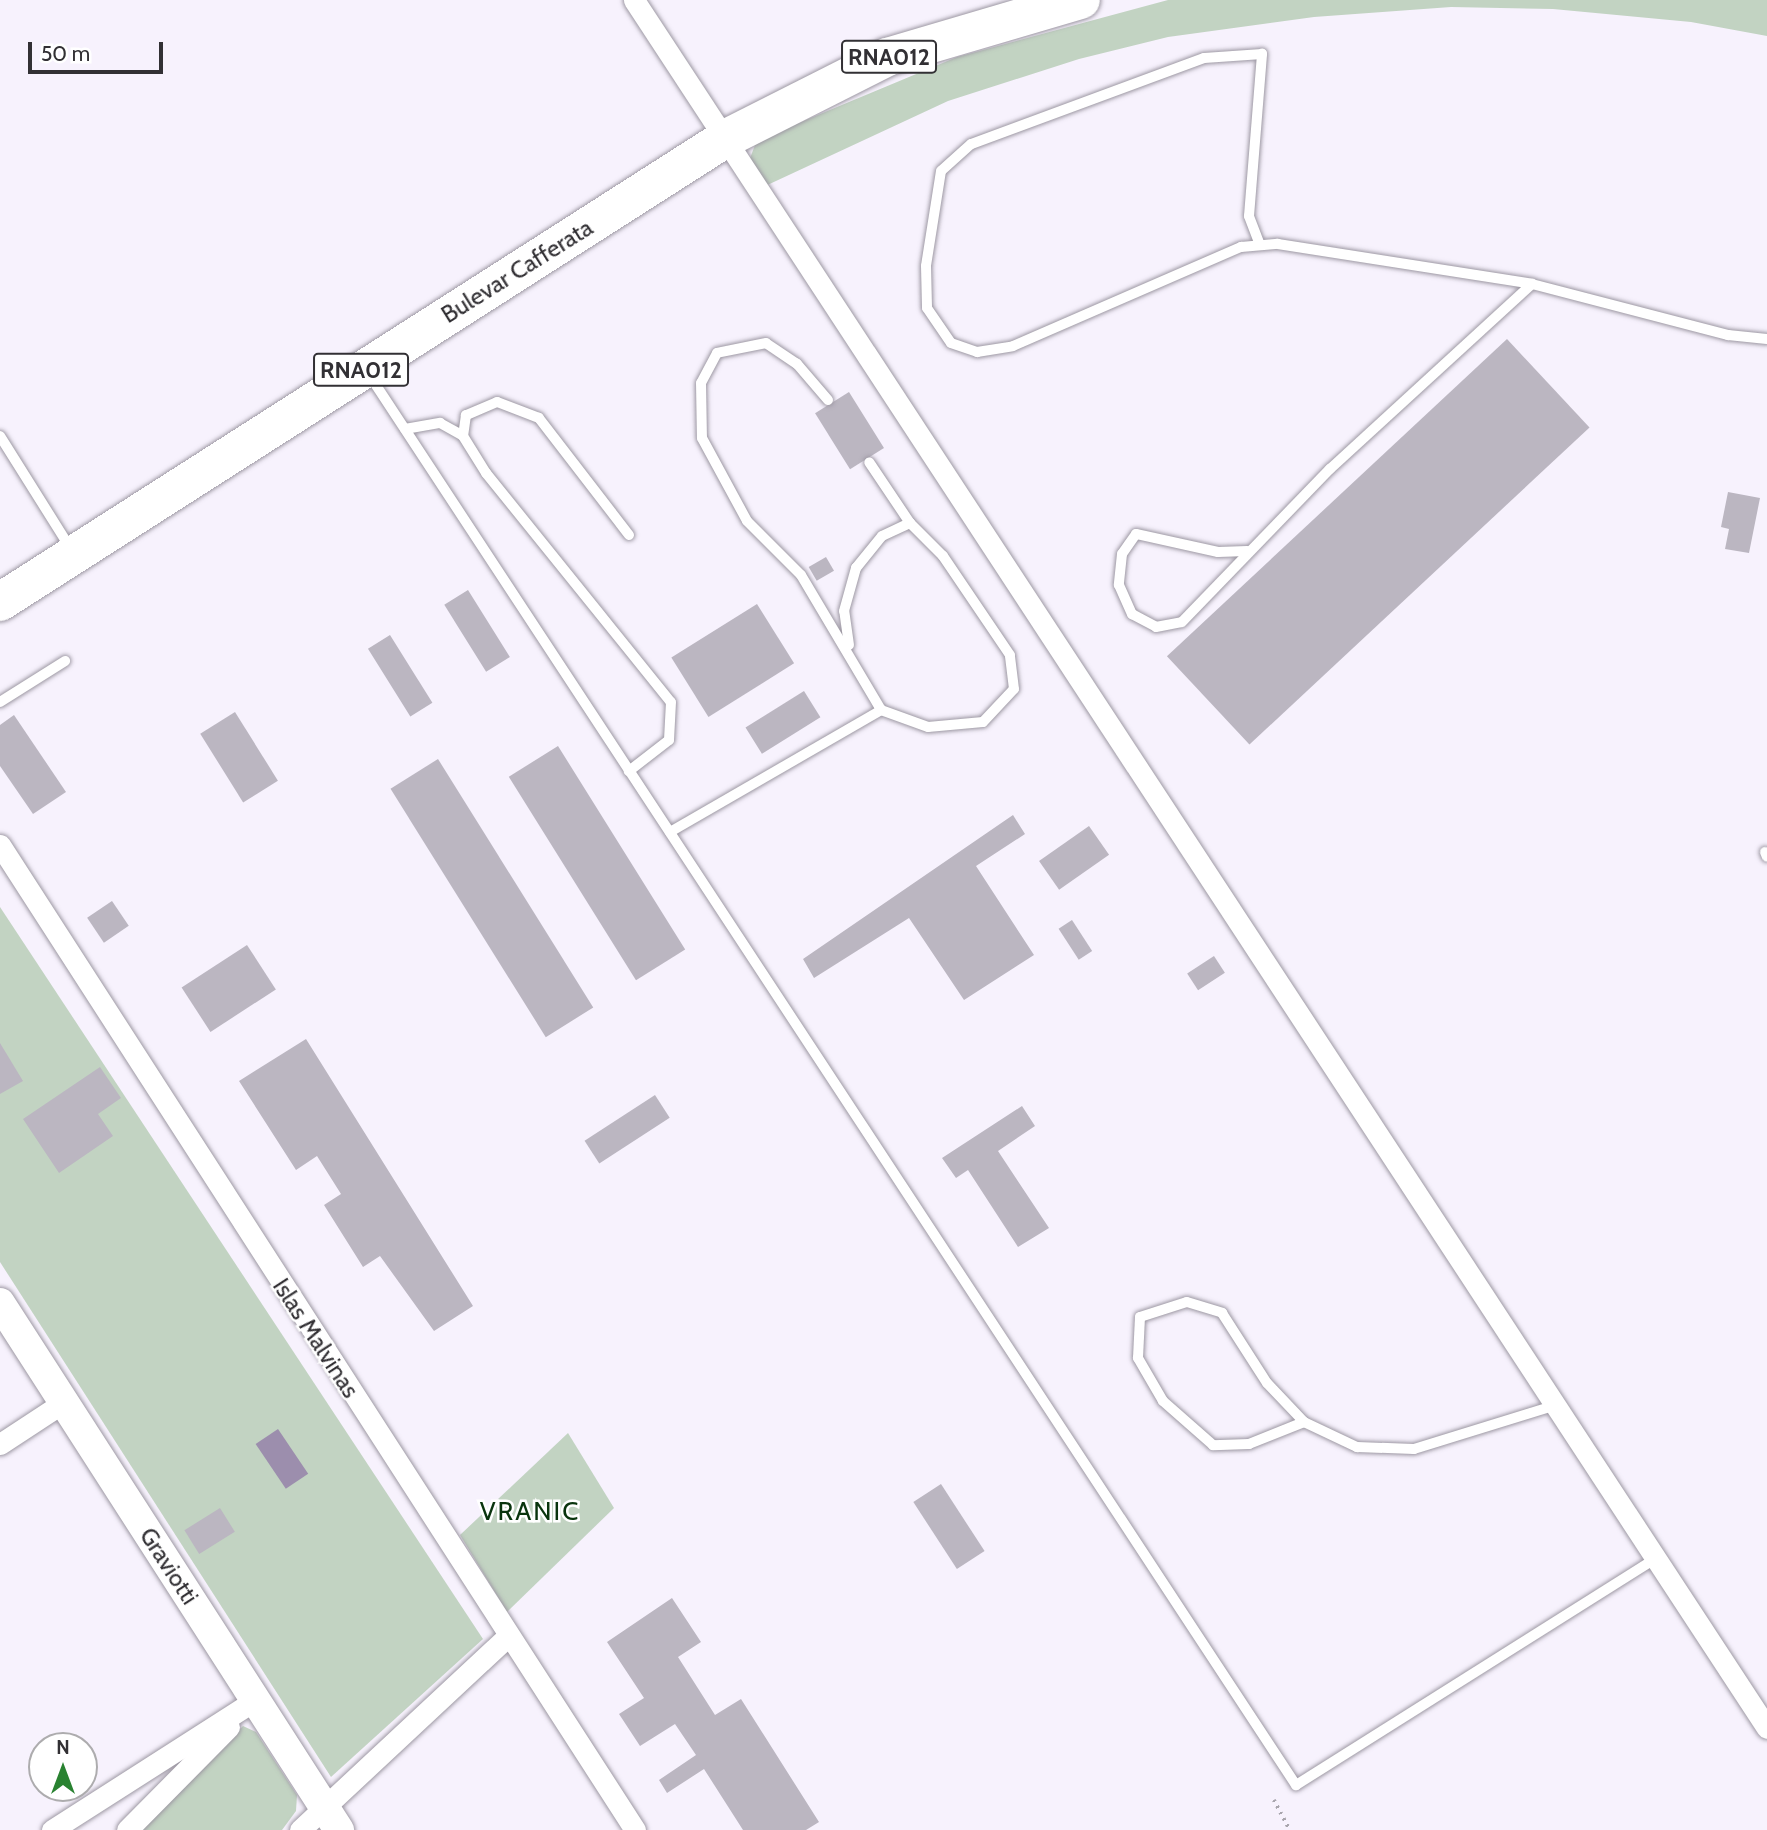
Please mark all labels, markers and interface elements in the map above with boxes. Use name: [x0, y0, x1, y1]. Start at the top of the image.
scale bar: [32, 28, 166, 72]
road number: RNA012: [840, 38, 938, 76]
text: 50 m: [41, 41, 90, 66]
street label: Bulevar Cafferata: [436, 213, 598, 329]
road number: RNA012: [312, 350, 410, 390]
street label: Islas Malvinas: [267, 1273, 365, 1403]
district label: VRANIC: [480, 1496, 580, 1528]
street label: Graviotti: [134, 1522, 204, 1610]
north arrow: [28, 1732, 98, 1802]
text: N: [56, 1736, 70, 1759]

